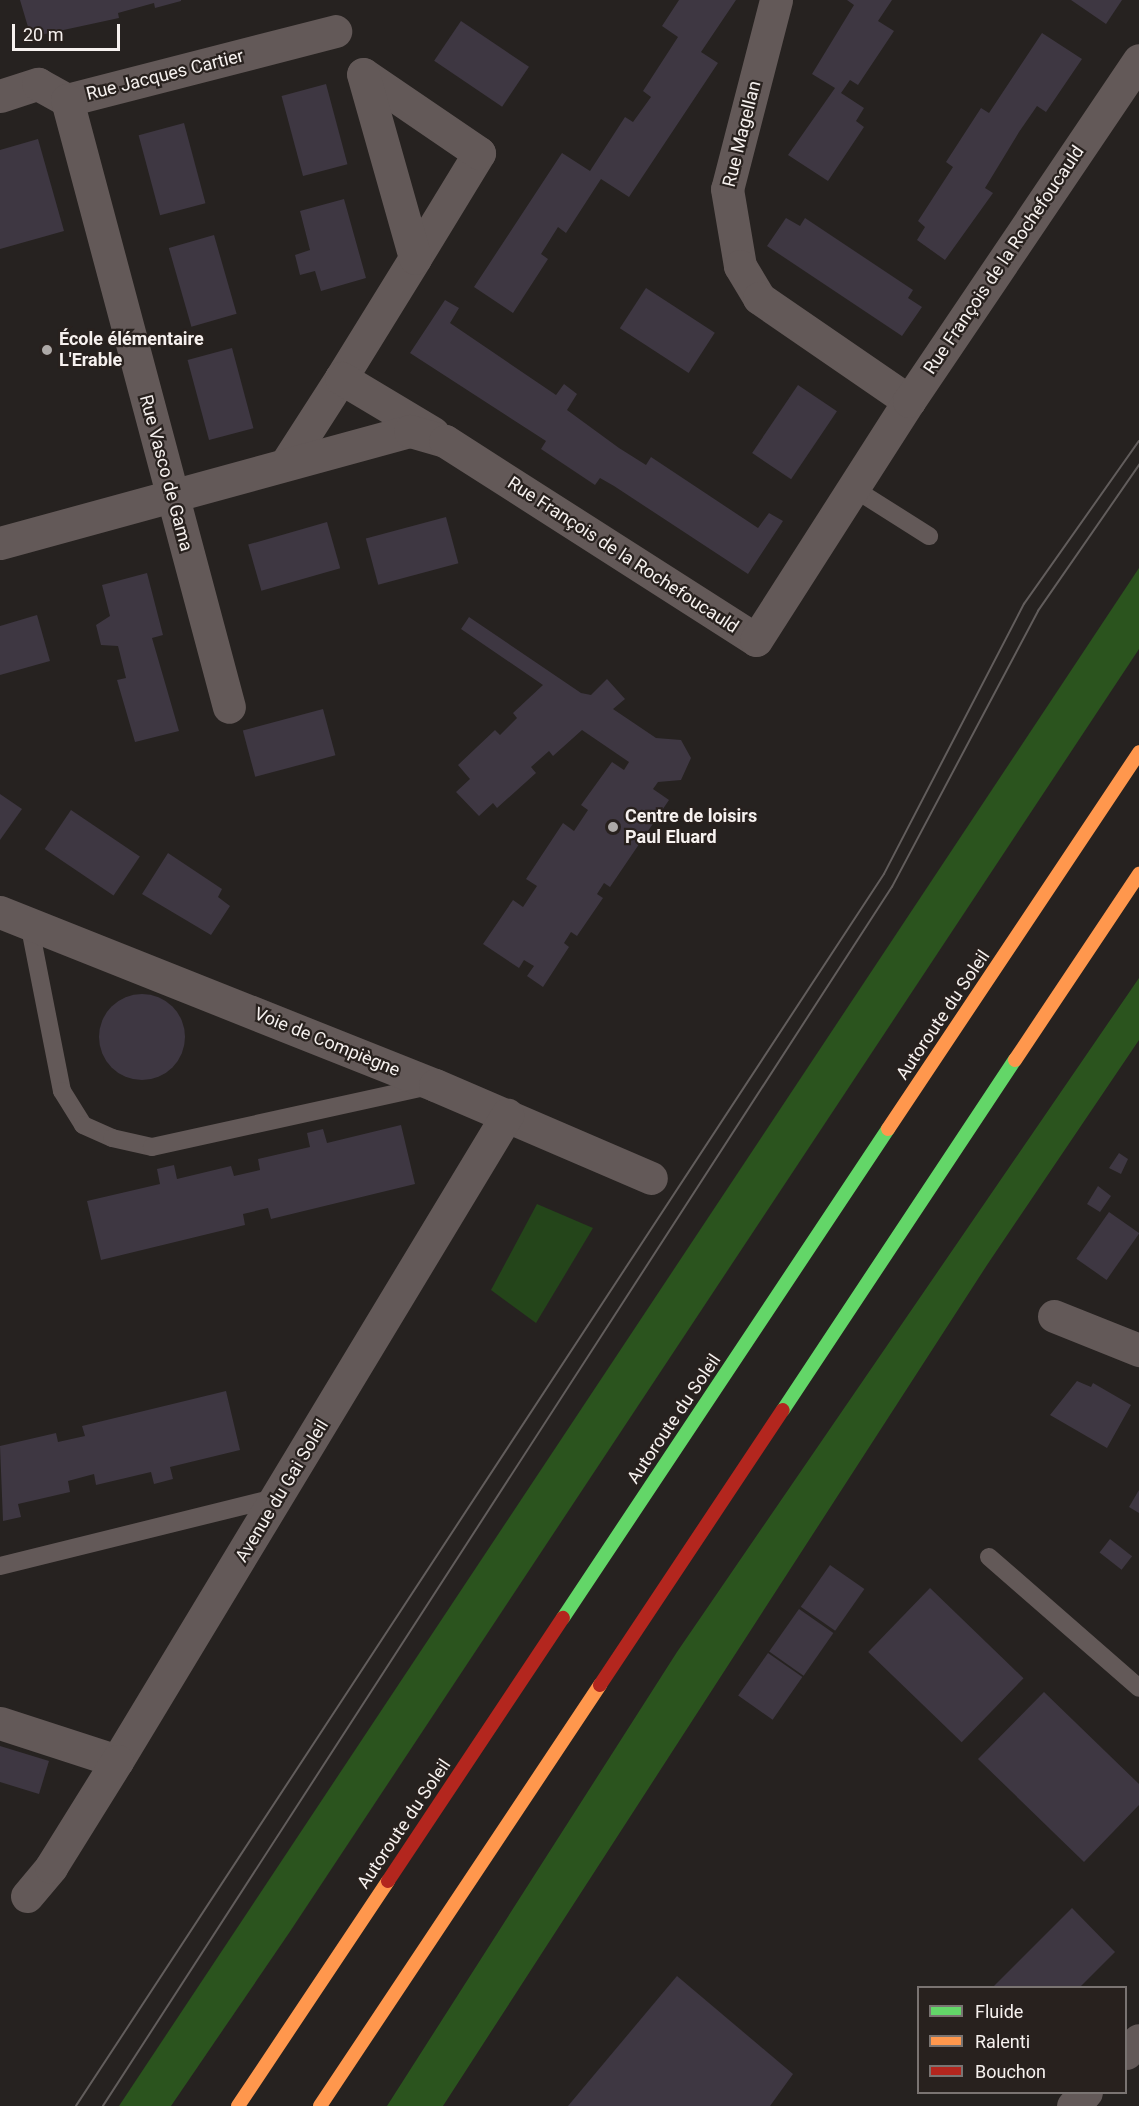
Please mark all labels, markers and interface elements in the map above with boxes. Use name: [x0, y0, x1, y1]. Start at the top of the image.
scale bar: [15, 12, 123, 50]
text: 20 m: [23, 24, 63, 45]
street label: Rue Jacques Cartier: [84, 45, 246, 105]
street label: Rue Magellan: [718, 79, 766, 189]
street label: Rue François de la Rochefoucauld: [919, 142, 1089, 378]
place label: École élémentaire L'Erable: [59, 329, 204, 372]
marker: École élémentaire L'Erable: [40, 343, 54, 357]
street label: Rue Vasco de Gama: [135, 392, 197, 554]
street label: Rue François de la Rochefoucauld: [503, 472, 743, 638]
place label: Centre de loisirs Paul Eluard: [625, 806, 757, 848]
marker: Centre de loisirs Paul Eluard: [606, 820, 620, 834]
street label: Autoroute du Soleil: [892, 946, 994, 1084]
street label: Voie de Compiègne: [251, 1003, 403, 1081]
street label: Autoroute du Soleil: [623, 1350, 725, 1488]
street label: Avenue du Gai Soleil: [231, 1416, 333, 1566]
street label: Autoroute du Soleil: [353, 1755, 455, 1893]
legend: [917, 1986, 1127, 2094]
text: Fluide: [975, 2001, 1023, 2022]
text: Ralenti: [975, 2031, 1030, 2052]
text: Bouchon: [975, 2061, 1046, 2082]

